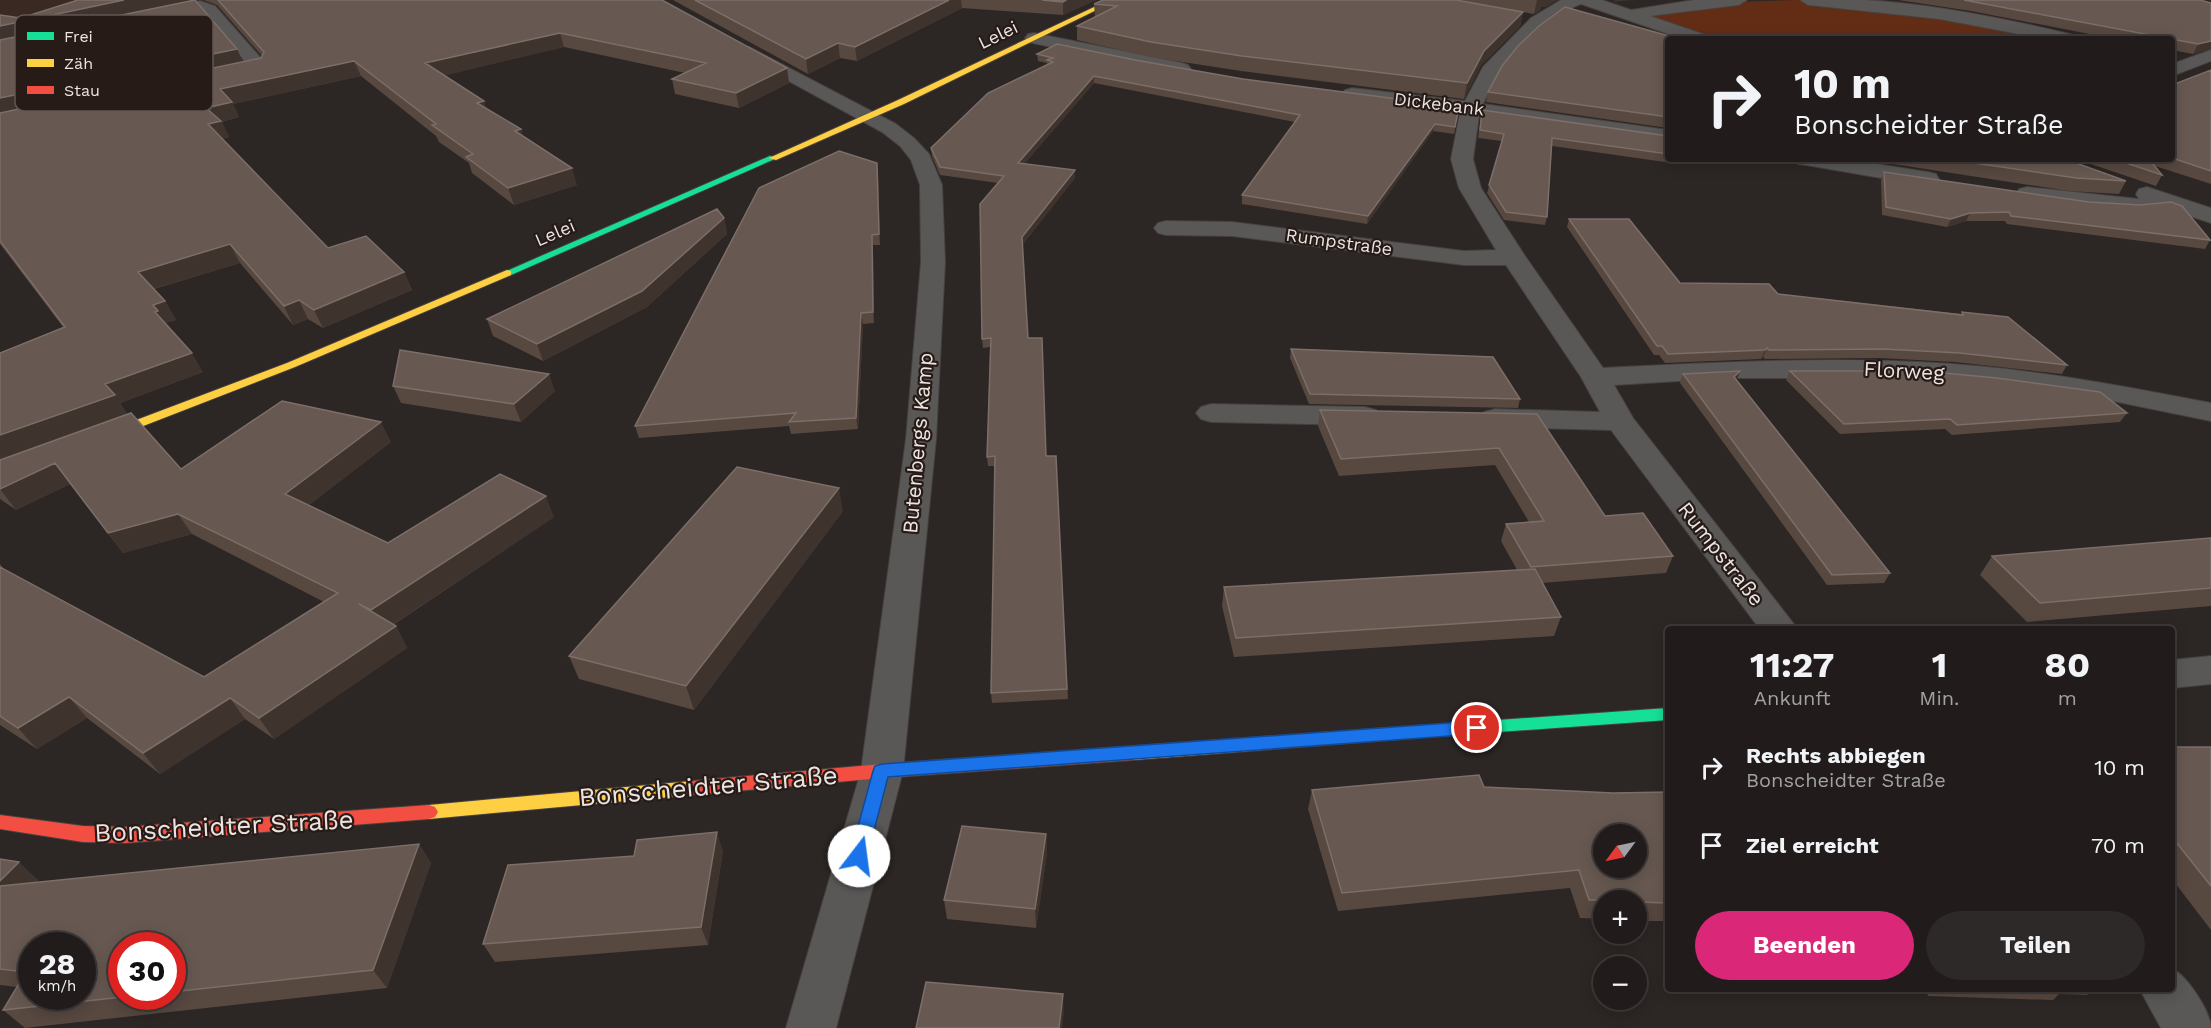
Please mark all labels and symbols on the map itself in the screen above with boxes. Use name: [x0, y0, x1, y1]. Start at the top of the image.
legend: [15, 15, 213, 111]
street label: Lelei: [974, 16, 1021, 53]
text: Frei: [64, 27, 93, 46]
text: Zäh: [64, 54, 93, 73]
text: Stau: [64, 81, 100, 100]
street label: Dickebank: [1393, 88, 1485, 119]
street label: Lelei: [532, 215, 578, 250]
street label: Rumpstraße: [1285, 224, 1394, 259]
street label: Butenbergs Kamp: [897, 351, 938, 535]
street label: Florweg: [1863, 356, 1946, 385]
street label: Rumpstraße: [1673, 497, 1770, 611]
pin: [1451, 702, 1502, 753]
street label: Bonscheidter Straße: [577, 760, 839, 812]
street label: Bonscheidter Straße: [94, 804, 354, 848]
position arrow: [827, 824, 891, 888]
north arrow: [1593, 824, 1647, 878]
speed limit sign: 30: [108, 932, 186, 1010]

